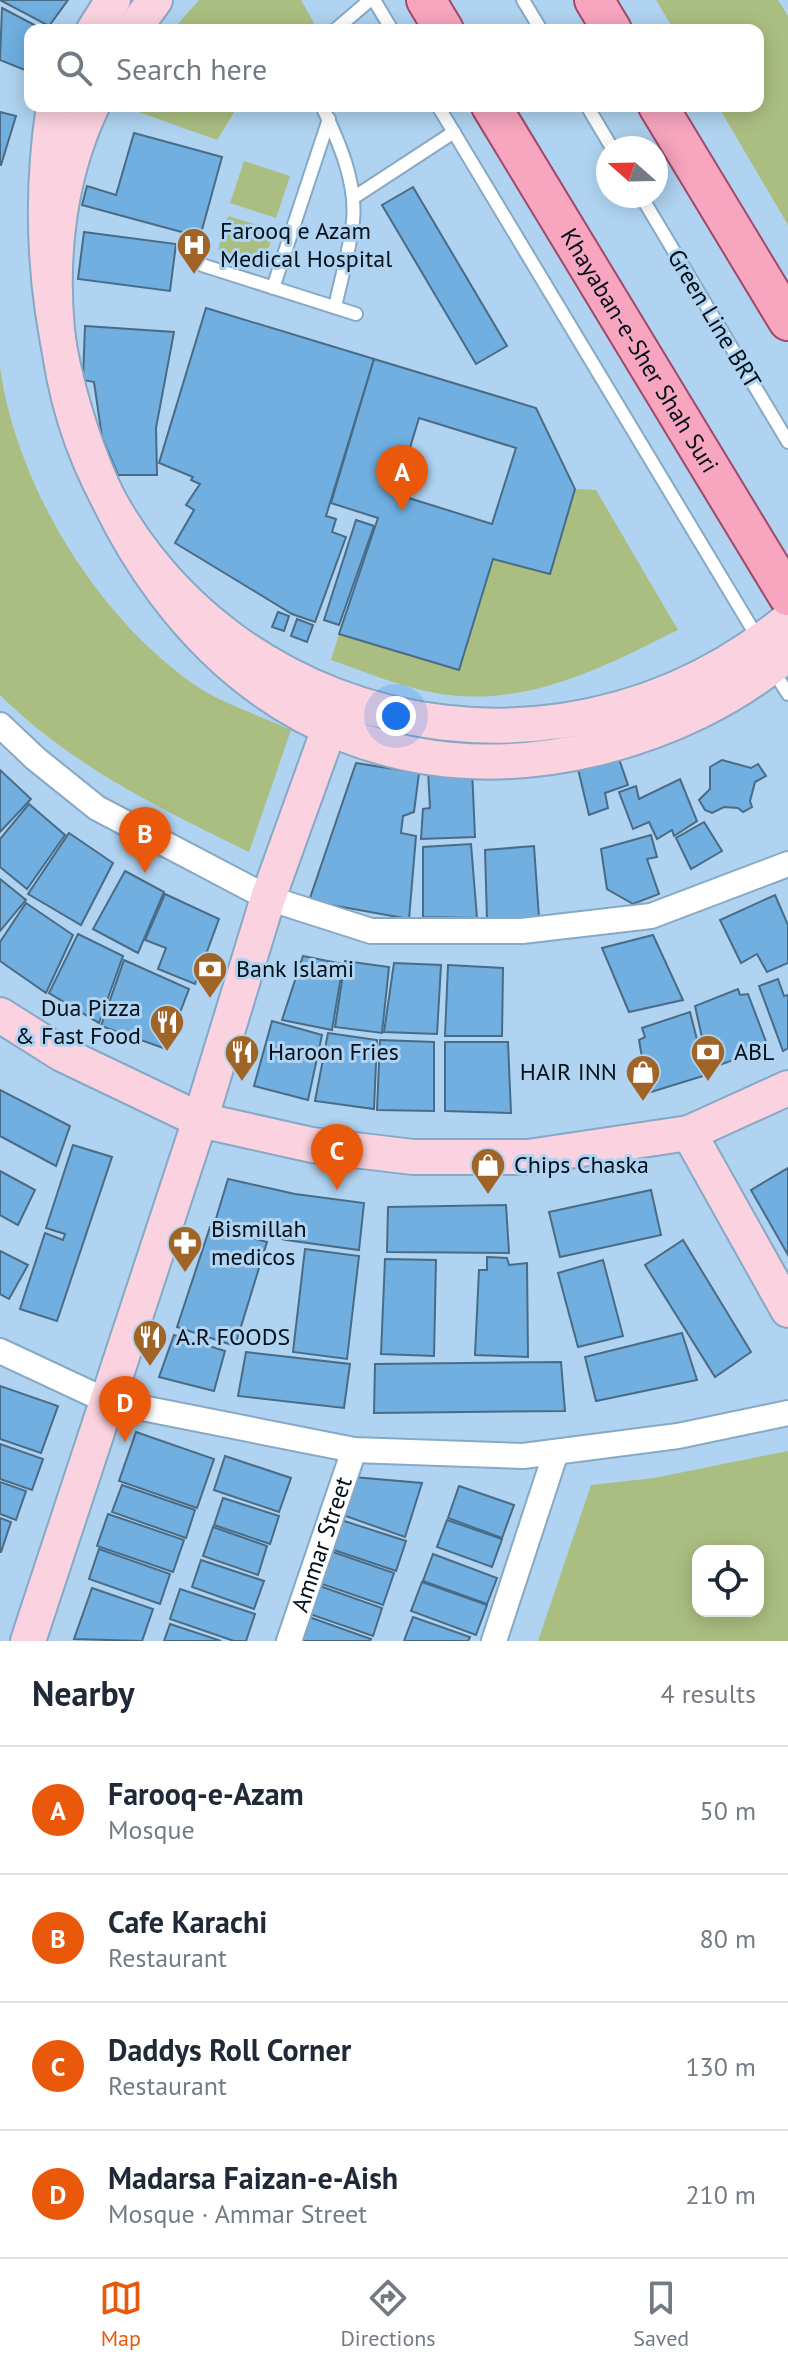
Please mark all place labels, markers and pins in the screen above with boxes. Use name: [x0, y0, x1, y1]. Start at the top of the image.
place label: Farooq e Azam Medical Hospital: [220, 215, 392, 274]
hospital icon: Farooq e Azam Medical Hospital: [175, 226, 213, 276]
pin: A: [376, 445, 428, 511]
pin: B: [119, 807, 171, 873]
bank icon: Bank Islami: [191, 950, 229, 1000]
place label: Bank Islami: [236, 953, 354, 984]
place label: Dua Pizza & Fast Food: [15, 992, 141, 1051]
restaurant icon: Dua Pizza & Fast Food: [148, 1003, 186, 1053]
restaurant icon: Haroon Fries: [223, 1033, 261, 1083]
bank icon: ABL: [689, 1033, 727, 1083]
place label: Haroon Fries: [268, 1036, 399, 1067]
place label: ABL: [734, 1036, 774, 1067]
shop icon: HAIR INN: [624, 1053, 662, 1103]
place label: HAIR INN: [520, 1056, 617, 1087]
pin: C: [311, 1124, 363, 1190]
shop icon: Chips Chaska: [469, 1146, 507, 1196]
place label: Chips Chaska: [514, 1149, 649, 1180]
place label: Bismillah medicos: [211, 1213, 307, 1272]
pharmacy icon: Bismillah medicos: [166, 1224, 204, 1274]
restaurant icon: A.R FOODS: [131, 1318, 169, 1368]
place label: A.R FOODS: [176, 1321, 290, 1352]
pin: D: [99, 1376, 151, 1442]

